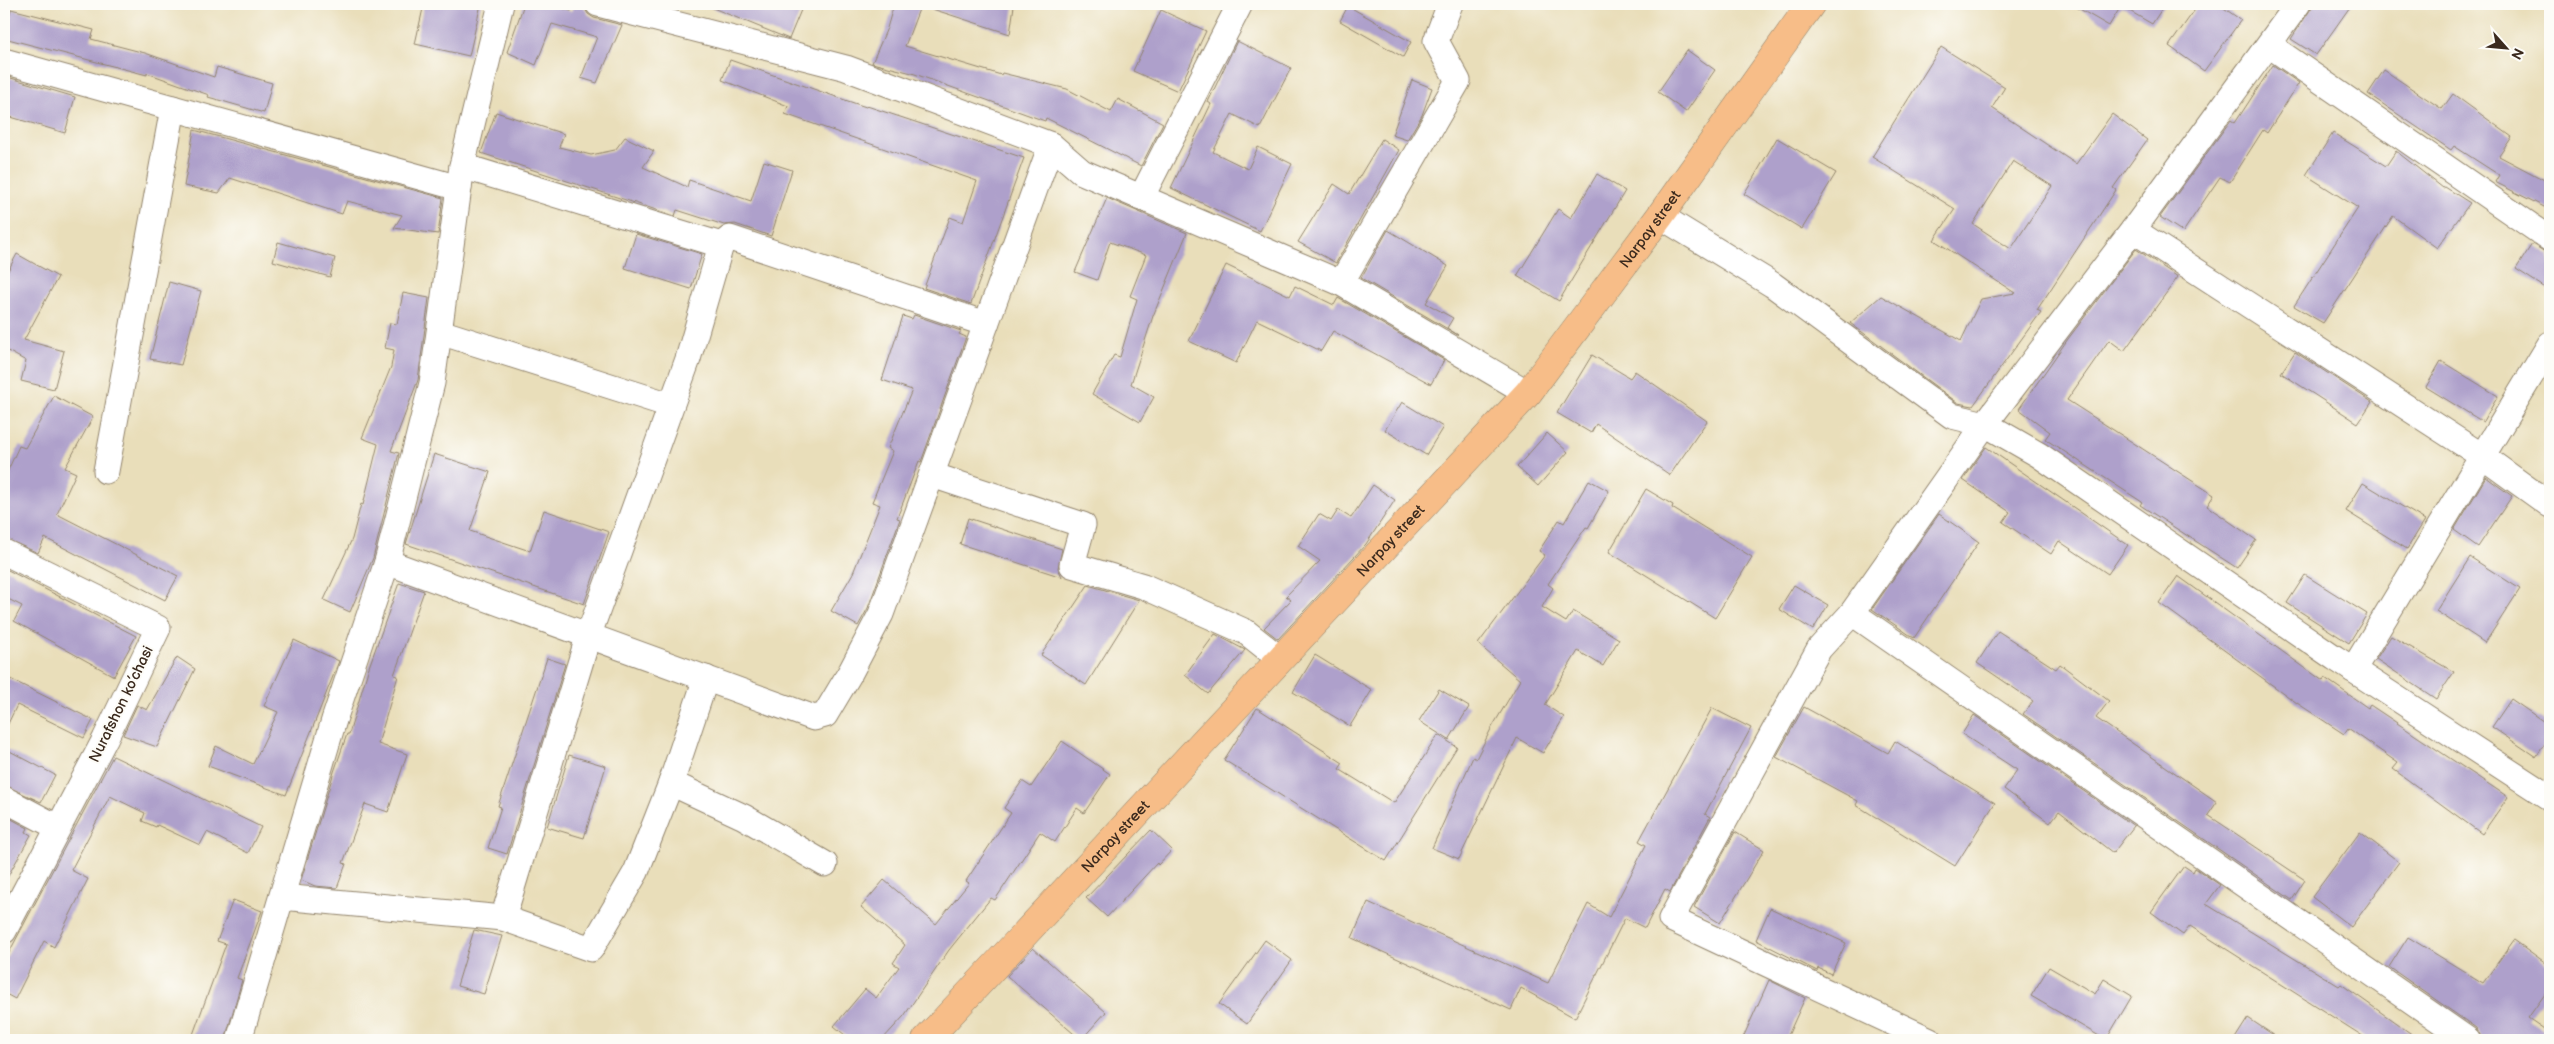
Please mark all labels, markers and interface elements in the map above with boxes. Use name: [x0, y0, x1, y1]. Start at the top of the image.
north arrow: [2482, 22, 2532, 72]
text: N: [2507, 45, 2527, 62]
street label: Narpay street: [1615, 187, 1685, 272]
street label: Narpay street: [1353, 501, 1429, 581]
street label: Nurafshon ko’chasi: [85, 643, 158, 766]
street label: Narpay street: [1077, 796, 1154, 877]

